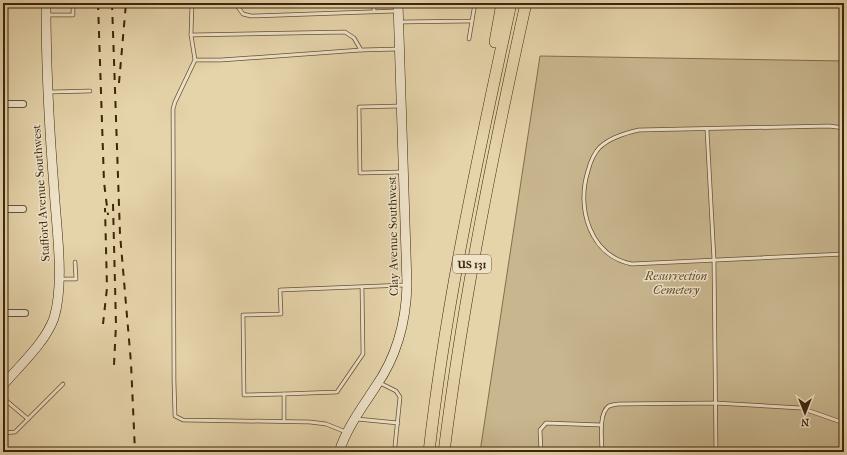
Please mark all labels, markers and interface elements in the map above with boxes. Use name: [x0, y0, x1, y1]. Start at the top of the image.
street label: Stafford Avenue Southwest: [29, 123, 53, 262]
street label: Clay Avenue Southwest: [385, 175, 401, 296]
road number: US 131: [453, 255, 491, 273]
park label: Resurrection Cemetery: [644, 269, 708, 297]
north arrow: [785, 393, 825, 433]
text: N: [800, 416, 809, 429]

